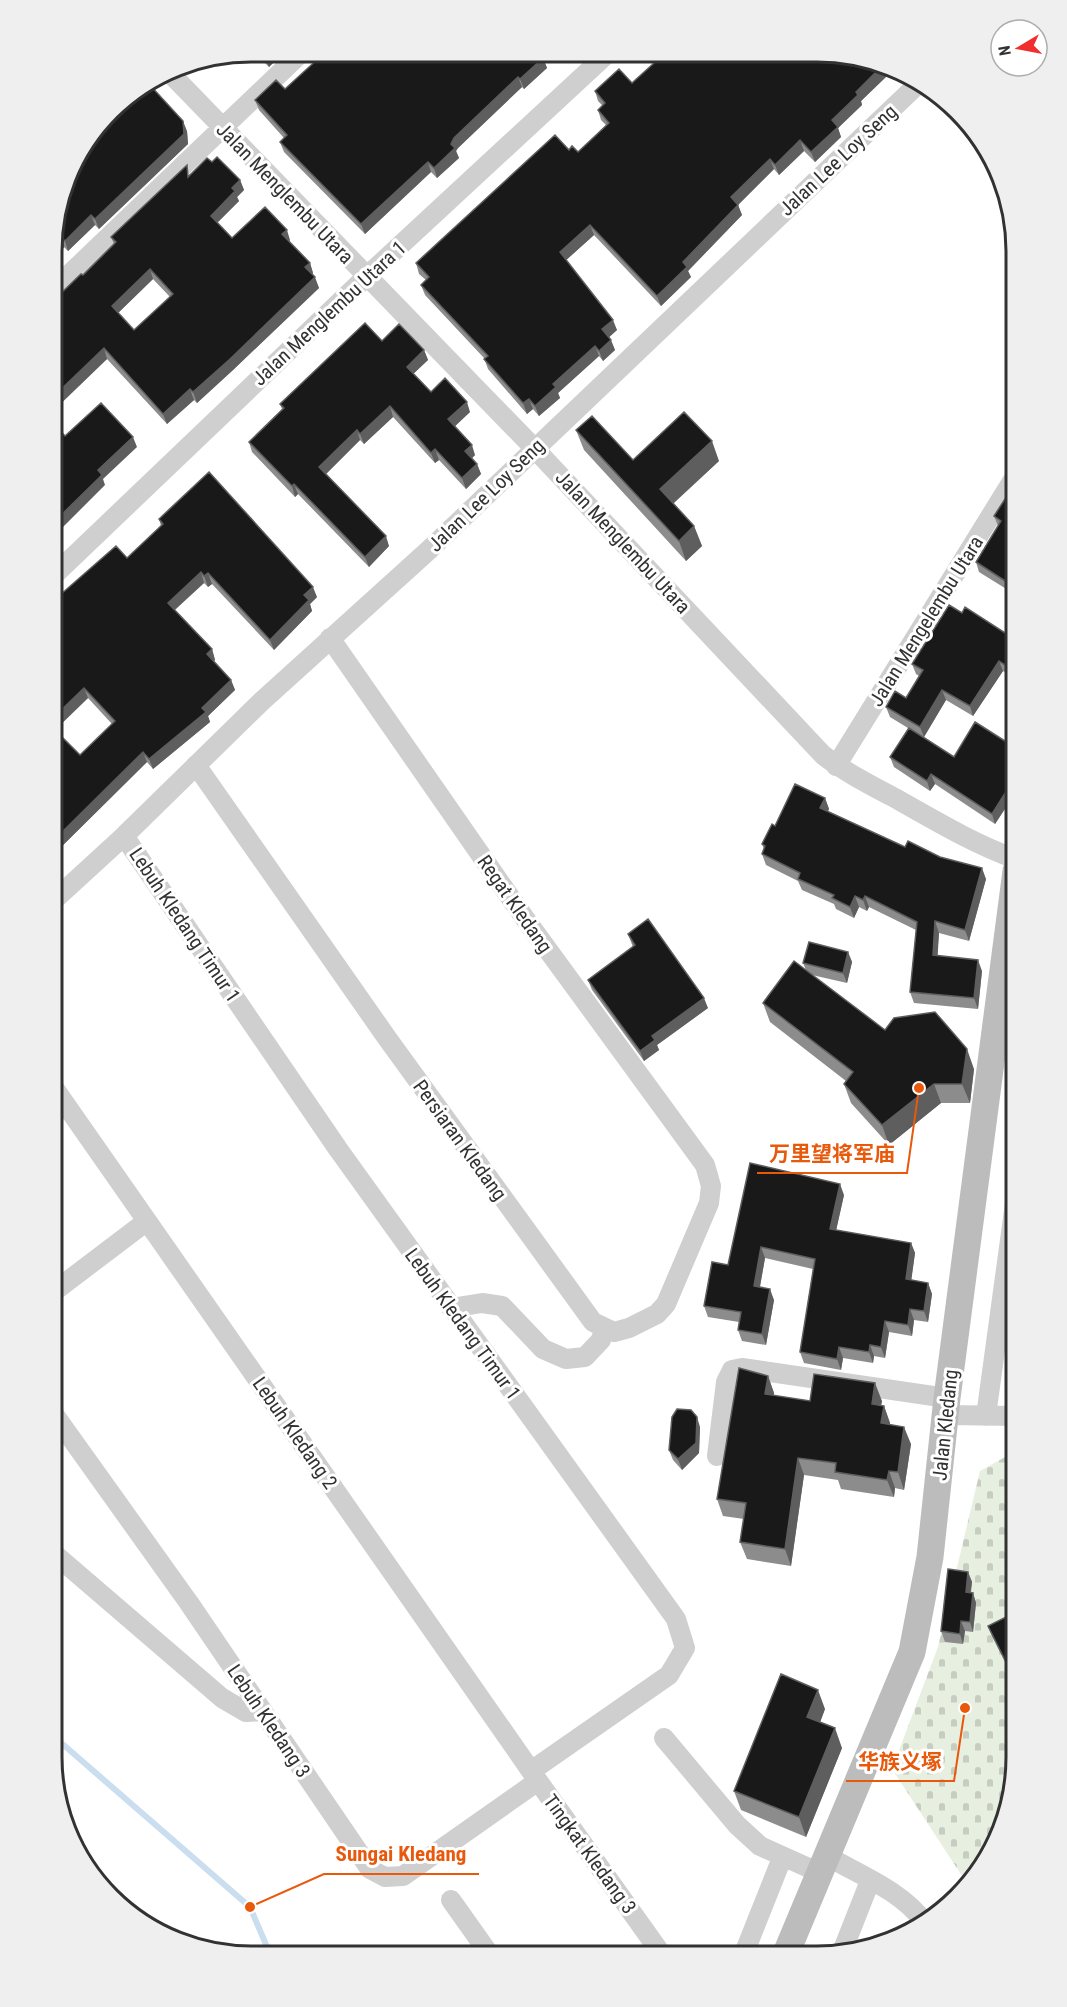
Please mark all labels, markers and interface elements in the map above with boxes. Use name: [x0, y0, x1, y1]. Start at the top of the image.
north arrow: [989, 18, 1049, 78]
text: N: [995, 44, 1015, 57]
street label: Jalan Lee Loy Seng: [774, 99, 902, 221]
street label: Jalan Menglembu Utara: [211, 117, 359, 269]
street label: Jalan Menglembu Utara 1: [247, 236, 411, 390]
street label: Jalan Lee Loy Seng: [423, 434, 549, 556]
street label: Jalan Menglembu Utara: [550, 465, 696, 619]
street label: Jalan Mengelembu Utara: [864, 531, 988, 711]
street label: Lebuh Kledang Timur 1: [124, 843, 246, 1007]
street label: Regat Kledang: [473, 850, 557, 958]
street label: Persiaran Kledang: [408, 1075, 512, 1205]
callout: 万里望将军庙: [757, 1134, 907, 1173]
text: 万里望将军庙: [769, 1142, 895, 1166]
street label: Lebuh Kledang Timur 1: [400, 1244, 526, 1404]
street label: Jalan Kledang: [927, 1368, 963, 1482]
street label: Lebuh Kledang 2: [248, 1372, 342, 1494]
street label: Lebuh Kledang 3: [222, 1660, 316, 1782]
callout: 华族义塚: [846, 1742, 954, 1781]
text: 华族义塚: [858, 1750, 942, 1774]
street label: Tingkat Kledang 3: [539, 1789, 641, 1919]
callout: Sungai Kledang: [324, 1835, 479, 1874]
text: Sungai Kledang: [336, 1842, 466, 1866]

